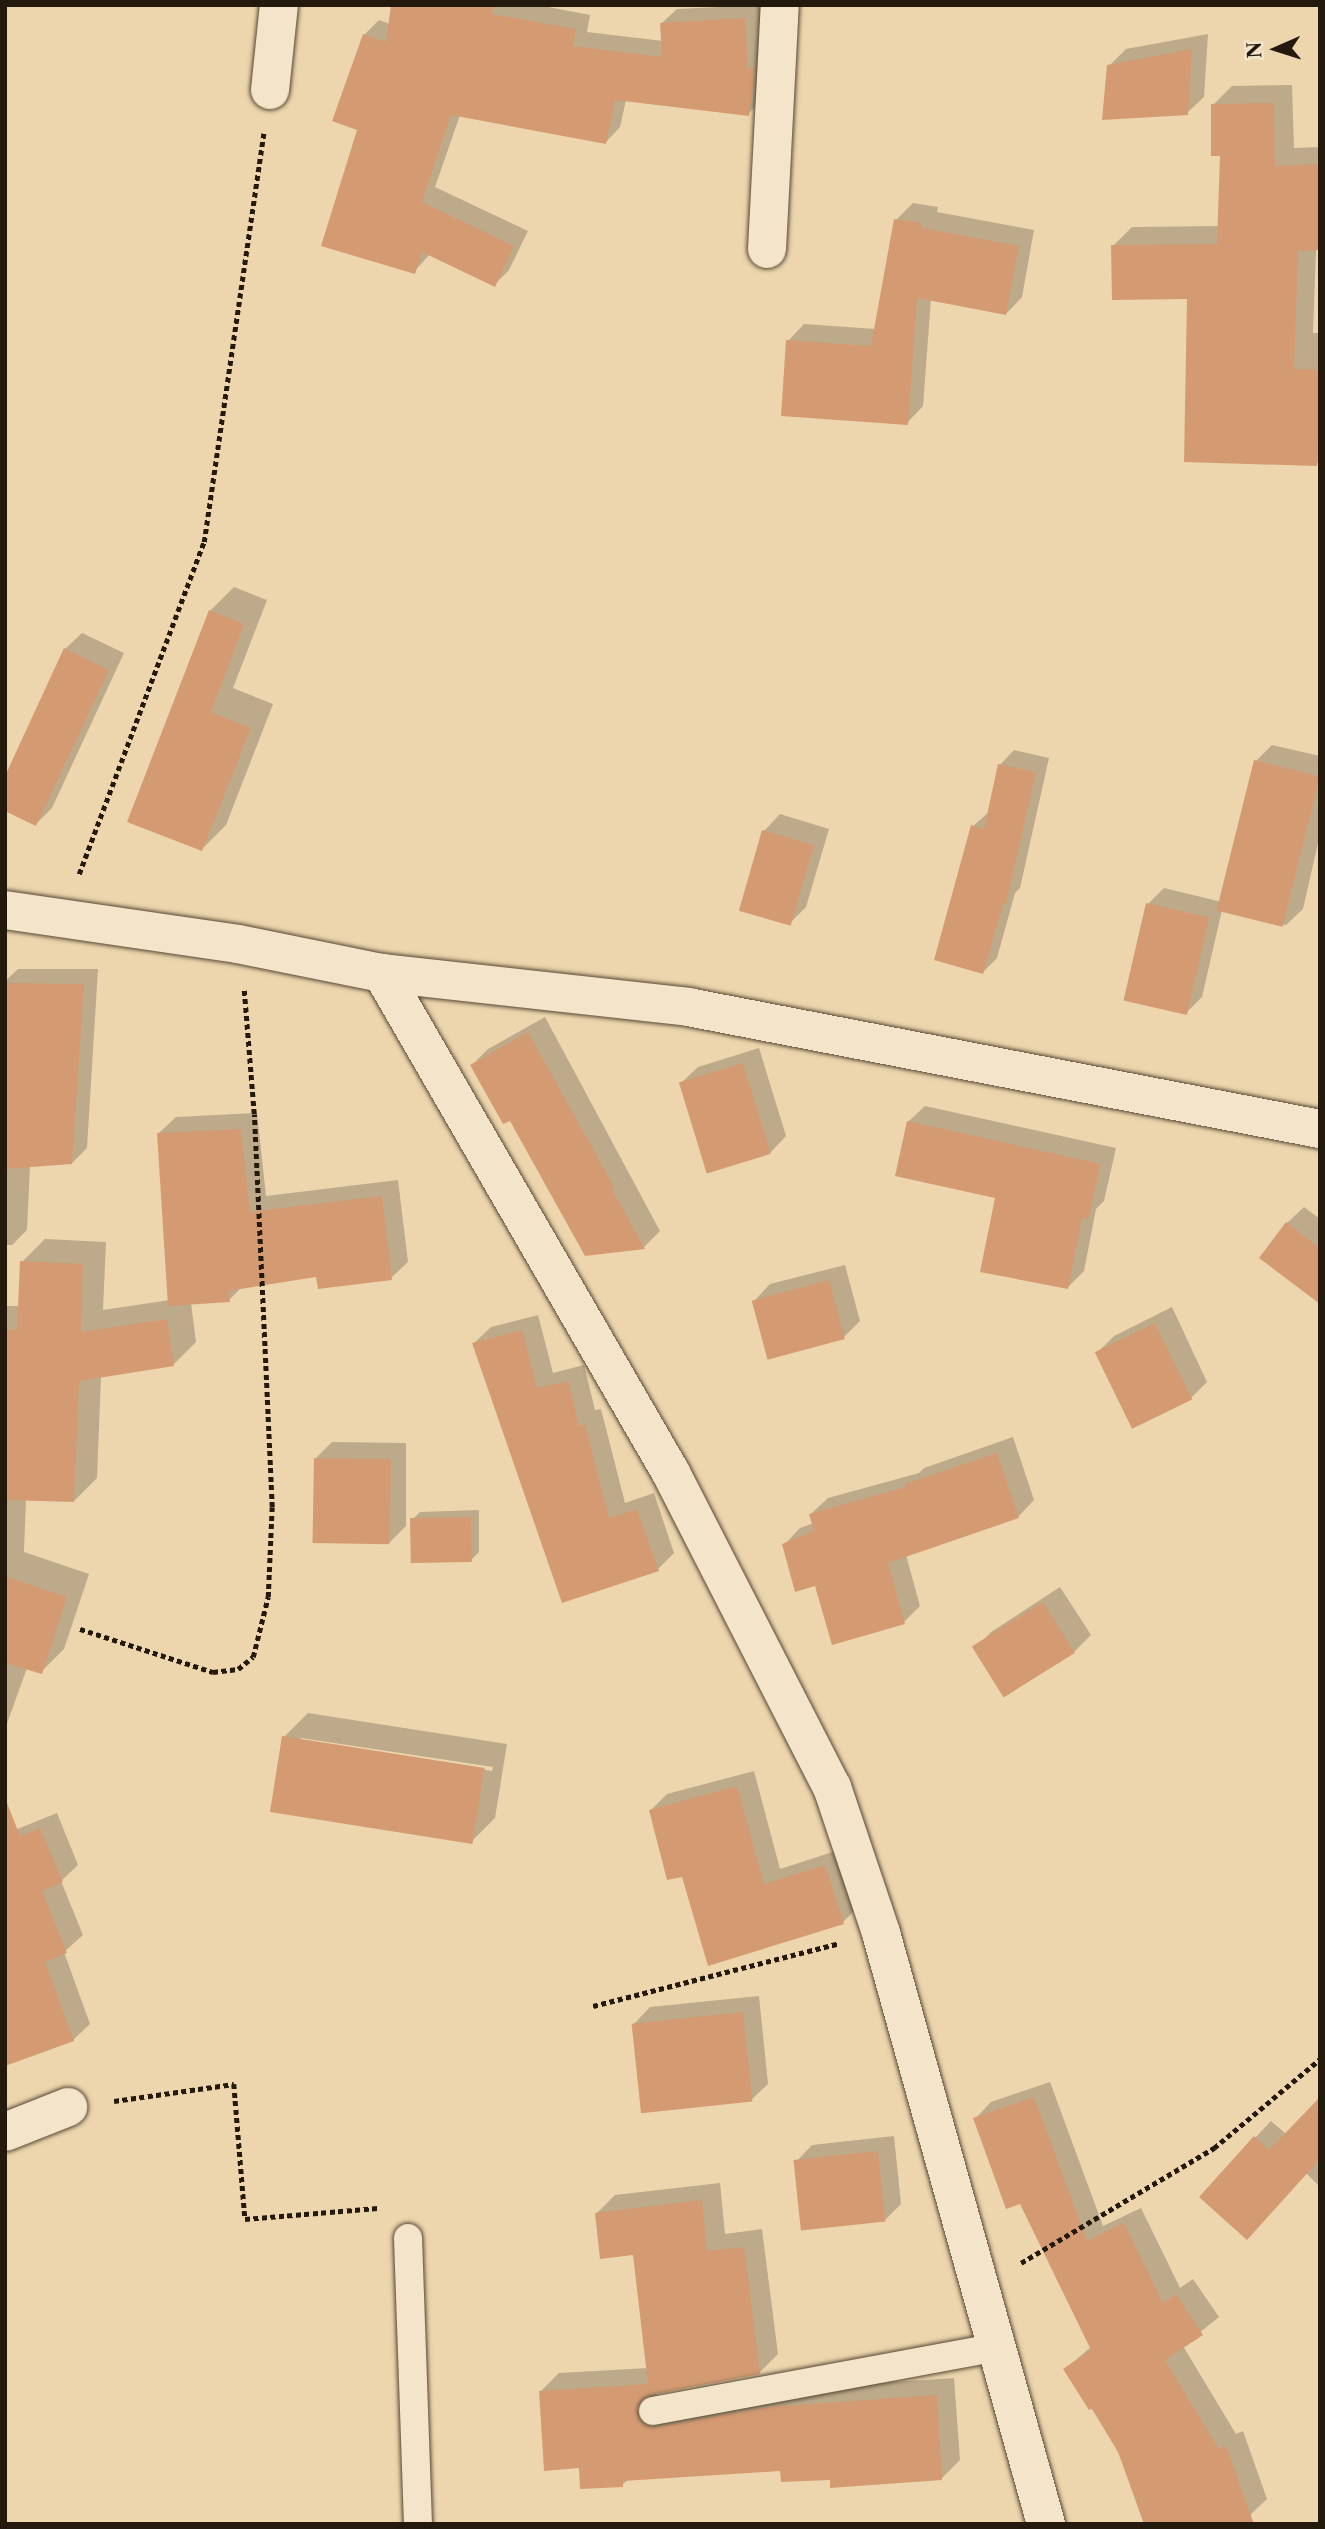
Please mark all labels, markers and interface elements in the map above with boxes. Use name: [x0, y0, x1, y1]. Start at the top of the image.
north arrow: [1241, 14, 1311, 84]
text: N: [1243, 41, 1266, 59]

